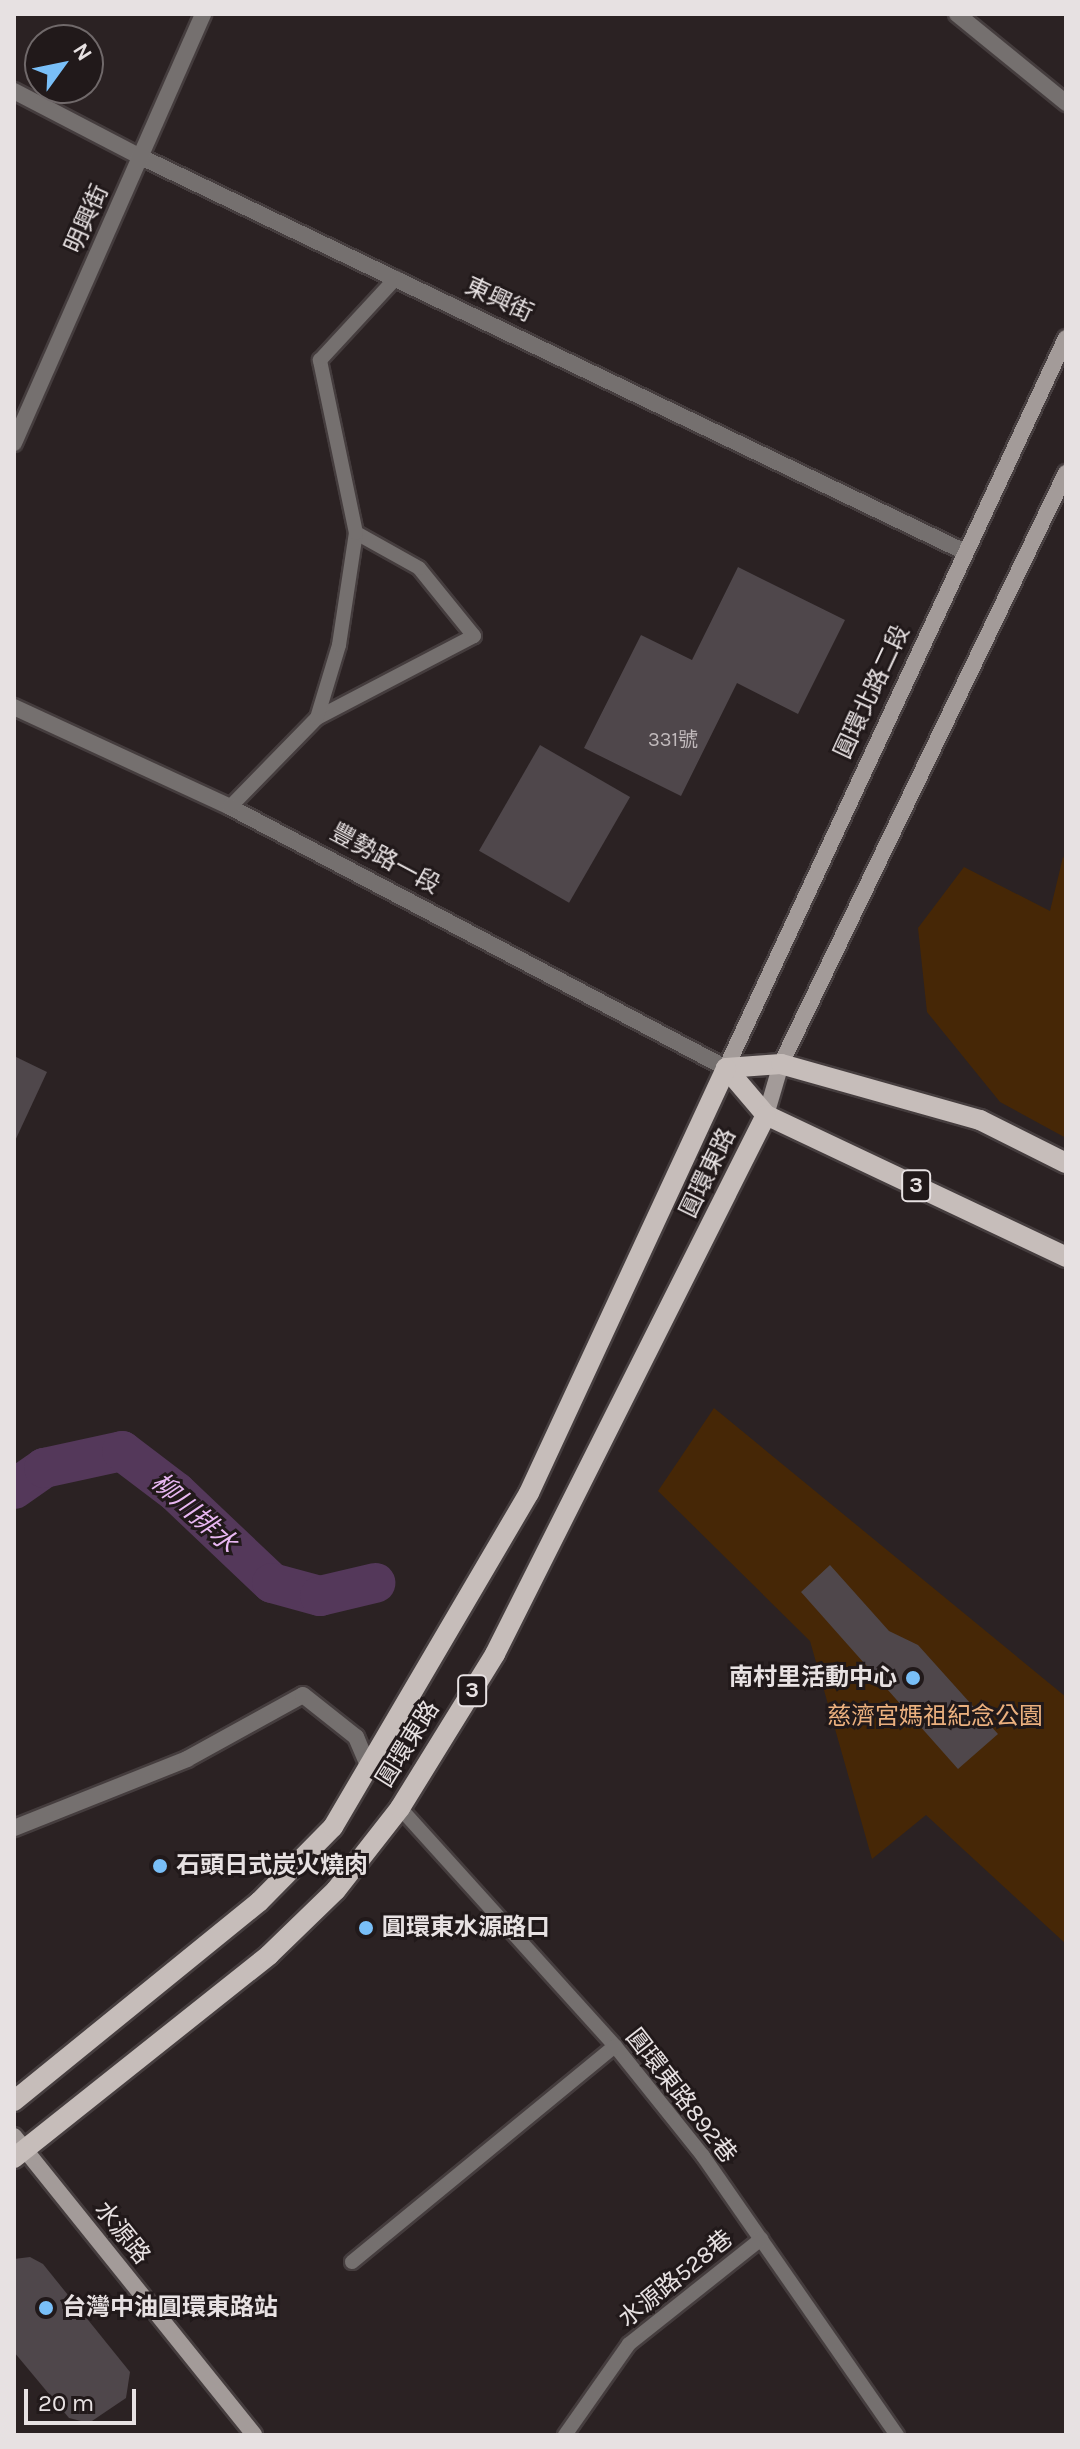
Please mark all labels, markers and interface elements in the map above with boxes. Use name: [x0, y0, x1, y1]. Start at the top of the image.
north arrow: [24, 24, 104, 104]
text: N: [67, 38, 98, 66]
street label: 明興街: [59, 180, 115, 258]
street label: 東興街: [460, 272, 538, 328]
street label: 圓環北路二段: [829, 621, 915, 763]
house number: 331號: [648, 727, 698, 751]
street label: 豐勢路一段: [325, 818, 445, 900]
street label: 圓環東路: [674, 1124, 742, 1222]
road number: 3: [900, 1168, 932, 1204]
water label: 柳川排水: [145, 1467, 243, 1559]
place label: 南村里活動中心: [729, 1664, 897, 1692]
marker: 南村里活動中心: [904, 1669, 922, 1687]
road number: 3: [456, 1673, 488, 1709]
street label: 圓環東路: [370, 1696, 446, 1792]
park label: 慈濟宮媽祖紀念公園: [827, 1703, 1043, 1731]
place label: 石頭日式炭火燒肉: [176, 1852, 368, 1880]
marker: 石頭日式炭火燒肉: [151, 1857, 169, 1875]
place label: 圓環東水源路口: [382, 1914, 550, 1942]
marker: 圓環東水源路口: [357, 1919, 375, 1937]
street label: 圓環東路892巷: [620, 2023, 742, 2169]
street label: 水源路: [88, 2196, 156, 2270]
street label: 水源路528巷: [613, 2224, 739, 2334]
place label: 台灣中油圓環東路站: [62, 2294, 278, 2322]
marker: 台灣中油圓環東路站: [37, 2299, 55, 2317]
scale bar: [28, 2373, 140, 2423]
text: 20 m: [38, 2389, 94, 2417]

